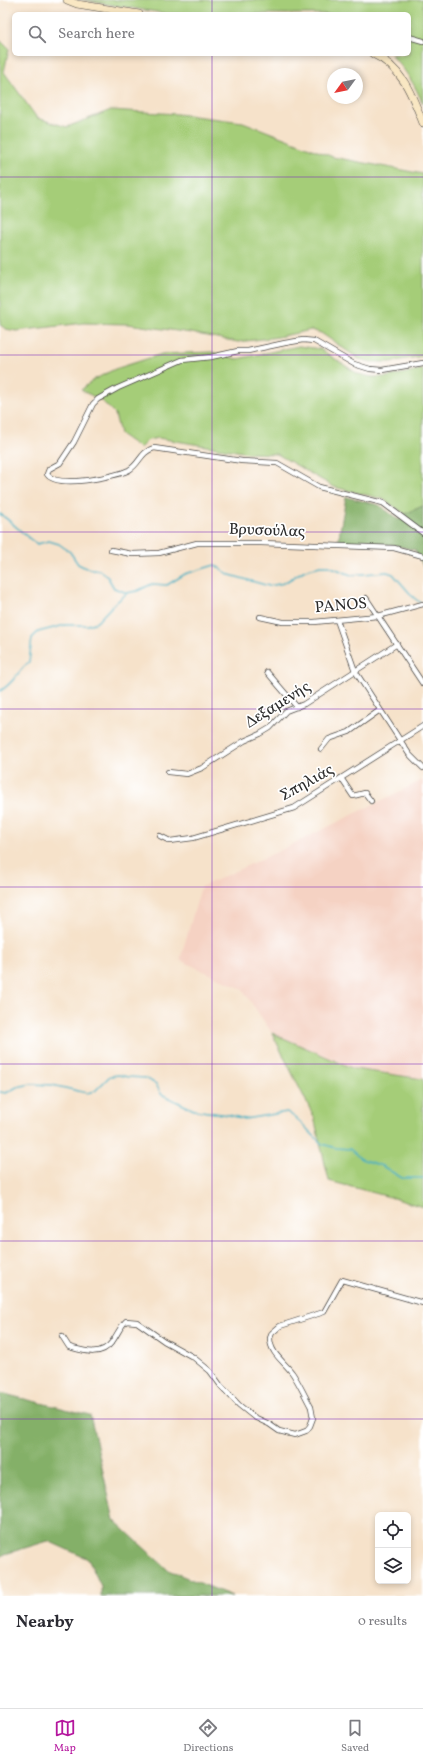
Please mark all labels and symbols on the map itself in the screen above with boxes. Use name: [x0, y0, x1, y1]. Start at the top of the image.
north arrow: [327, 68, 363, 104]
street label: Βρυσούλας: [228, 519, 306, 543]
street label: PANOS: [314, 593, 368, 619]
street label: Δεξαμενής: [241, 676, 315, 734]
street label: Σπηλιάς: [276, 759, 338, 807]

